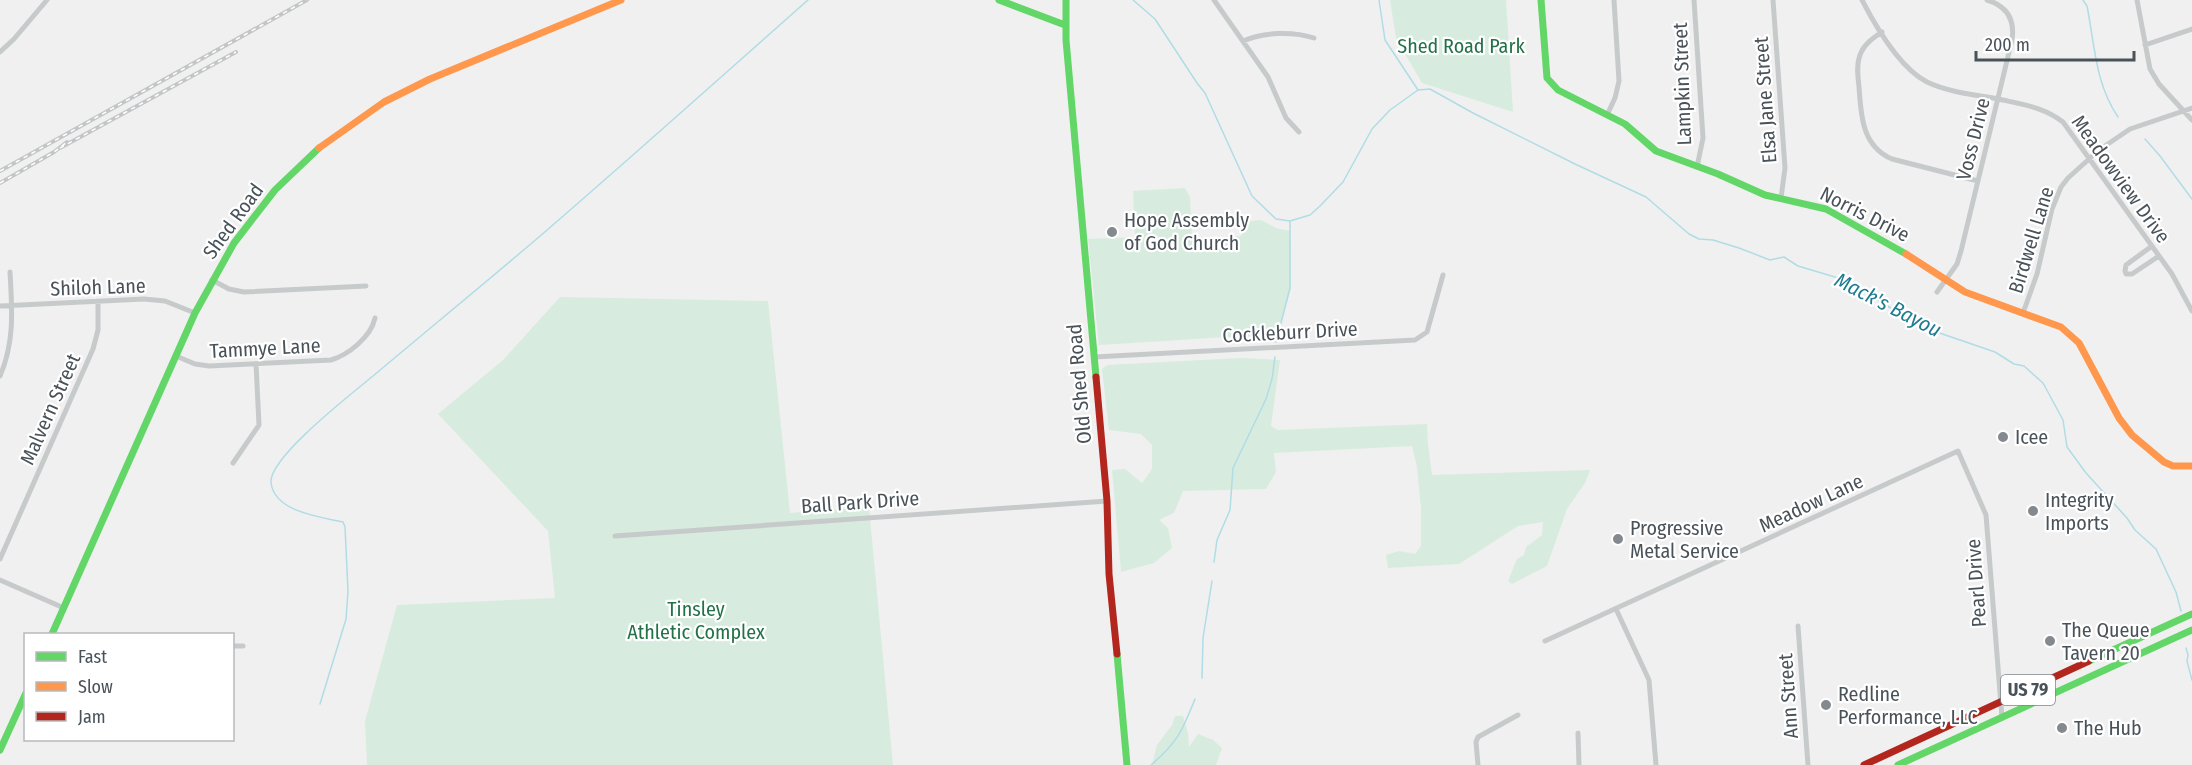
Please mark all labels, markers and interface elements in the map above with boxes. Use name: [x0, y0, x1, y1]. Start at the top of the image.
street label: Lampkin Street: [1668, 22, 1696, 146]
scale bar: [1976, 24, 2134, 62]
park label: Shed Road Park: [1397, 34, 1525, 58]
text: 200 m: [1985, 34, 2030, 56]
street label: Elsa Jane Street: [1749, 35, 1781, 164]
street label: Voss Drive: [1951, 95, 1995, 183]
street label: Meadowview Drive: [2067, 110, 2175, 248]
street label: Shed Road: [198, 179, 268, 263]
street label: Norris Drive: [1816, 181, 1914, 247]
street label: Birdwell Lane: [2003, 184, 2059, 296]
place label: Hope Assembly of God Church: [1124, 208, 1249, 255]
marker: Hope Assembly of God Church: [1105, 225, 1119, 239]
water label: Mack's Bayou: [1830, 267, 1946, 343]
street label: Shiloh Lane: [50, 273, 146, 301]
street label: Cockleburr Drive: [1222, 316, 1358, 348]
street label: Old Shed Road: [1062, 323, 1096, 445]
street label: Tammye Lane: [209, 333, 321, 363]
street label: Malvern Street: [15, 349, 85, 468]
place label: Icee: [2015, 425, 2048, 449]
marker: Icee: [1996, 430, 2010, 444]
street label: Meadow Lane: [1755, 469, 1867, 537]
street label: Ball Park Drive: [800, 486, 920, 518]
place label: Integrity Imports: [2045, 488, 2114, 535]
marker: Integrity Imports: [2026, 504, 2040, 518]
place label: Progressive Metal Service: [1630, 516, 1739, 563]
marker: Progressive Metal Service: [1611, 532, 1625, 546]
street label: Pearl Drive: [1961, 538, 1991, 628]
park label: Tinsley Athletic Complex: [627, 597, 765, 644]
place label: The Queue Tavern 20: [2062, 618, 2150, 665]
legend: [24, 633, 234, 741]
marker: The Queue Tavern 20: [2043, 634, 2057, 648]
text: Fast: [78, 646, 107, 668]
street label: Ann Street: [1773, 652, 1803, 739]
road number: US 79: [2001, 675, 2055, 705]
text: Slow: [78, 676, 113, 698]
place label: Redline Performance, LLC: [1838, 682, 1978, 729]
marker: Redline Performance, LLC: [1819, 698, 1833, 712]
text: Jam: [78, 706, 106, 728]
place label: The Hub: [2074, 716, 2142, 740]
marker: The Hub: [2055, 721, 2069, 735]

